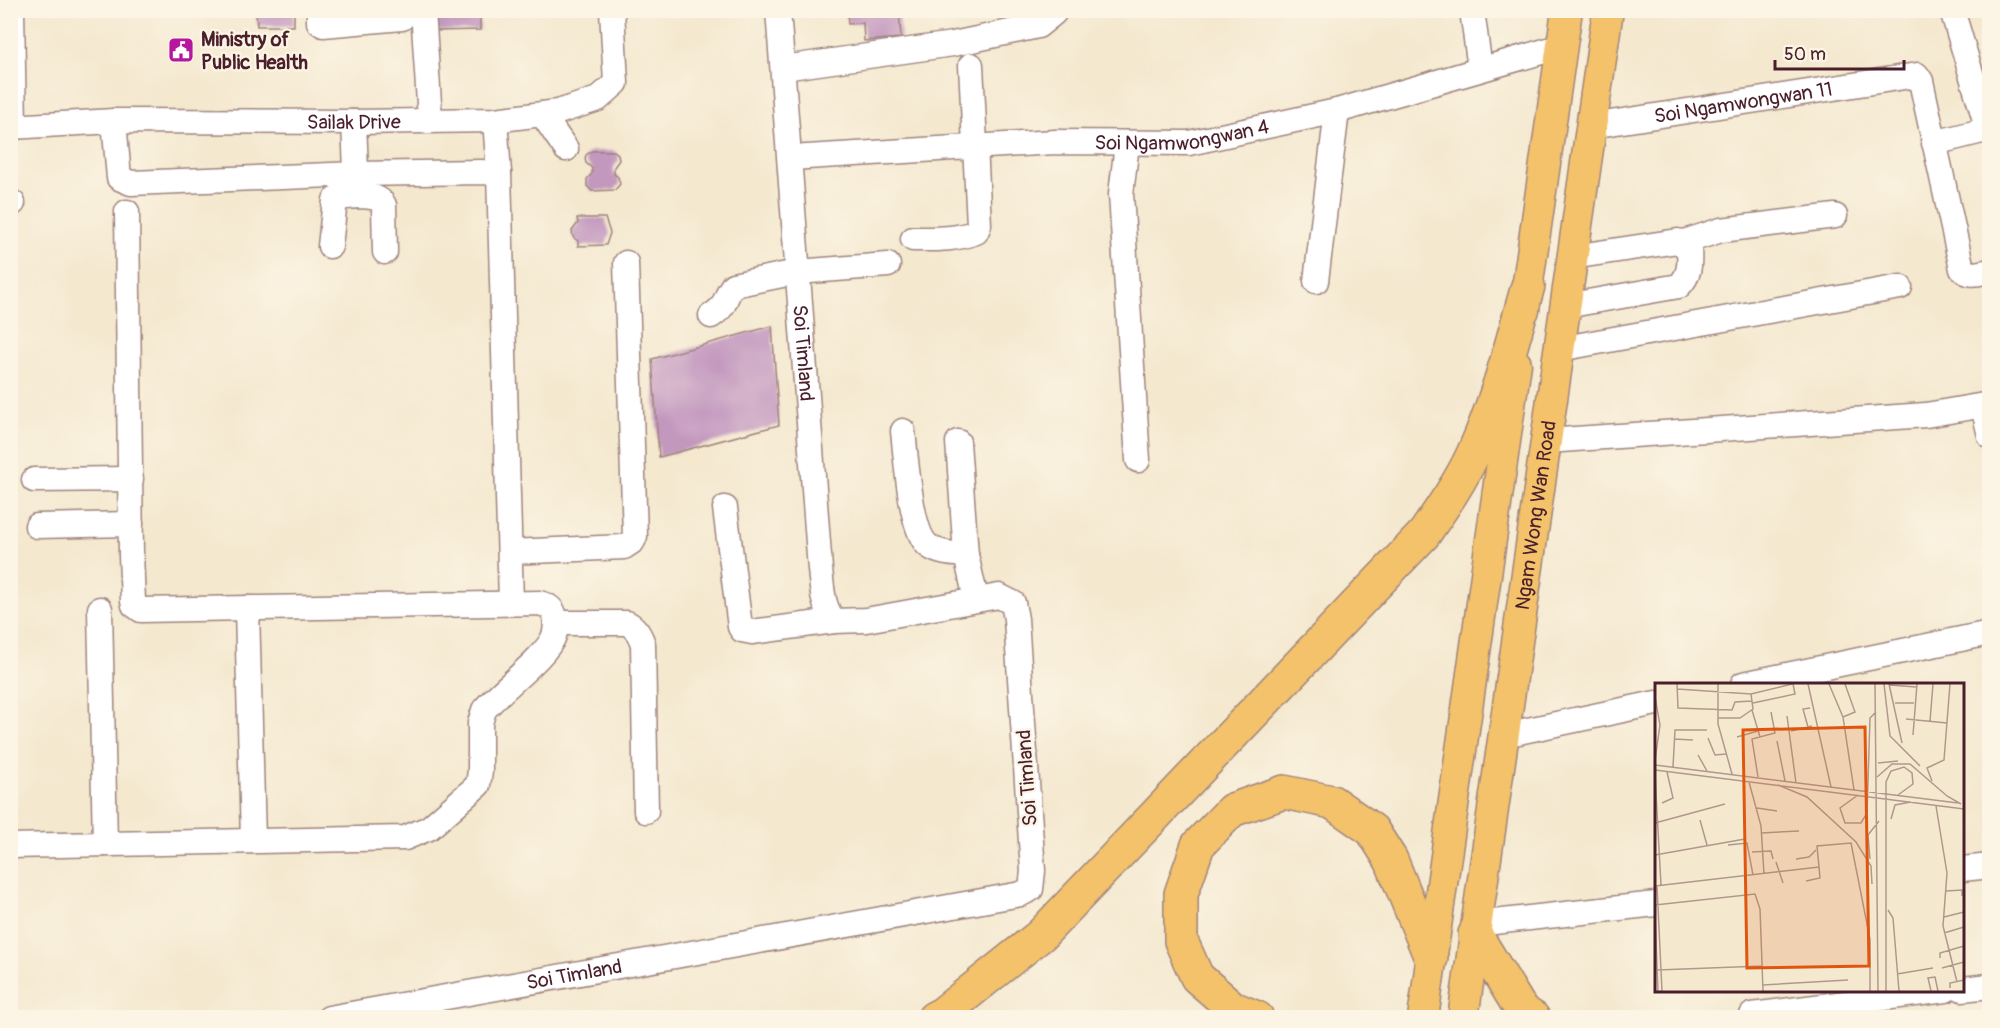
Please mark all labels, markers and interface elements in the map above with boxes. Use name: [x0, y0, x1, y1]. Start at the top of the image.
place label: Ministry of Public Health: [201, 27, 308, 75]
scale bar: [1775, 33, 1904, 71]
public building icon: Ministry of Public Health: [166, 35, 196, 65]
text: 50 m: [1784, 43, 1826, 66]
street label: Soi Ngamwongwan 11: [1652, 76, 1834, 128]
street label: Sailak Drive: [307, 109, 401, 135]
street label: Soi Ngamwongwan 4: [1094, 113, 1272, 156]
street label: Soi Timland: [788, 304, 820, 402]
street label: Ngam Wong Wan Road: [1509, 419, 1561, 612]
inset map: [1655, 683, 1964, 992]
street label: Soi Timland: [1011, 729, 1043, 827]
street label: Soi Timland: [524, 953, 624, 995]

